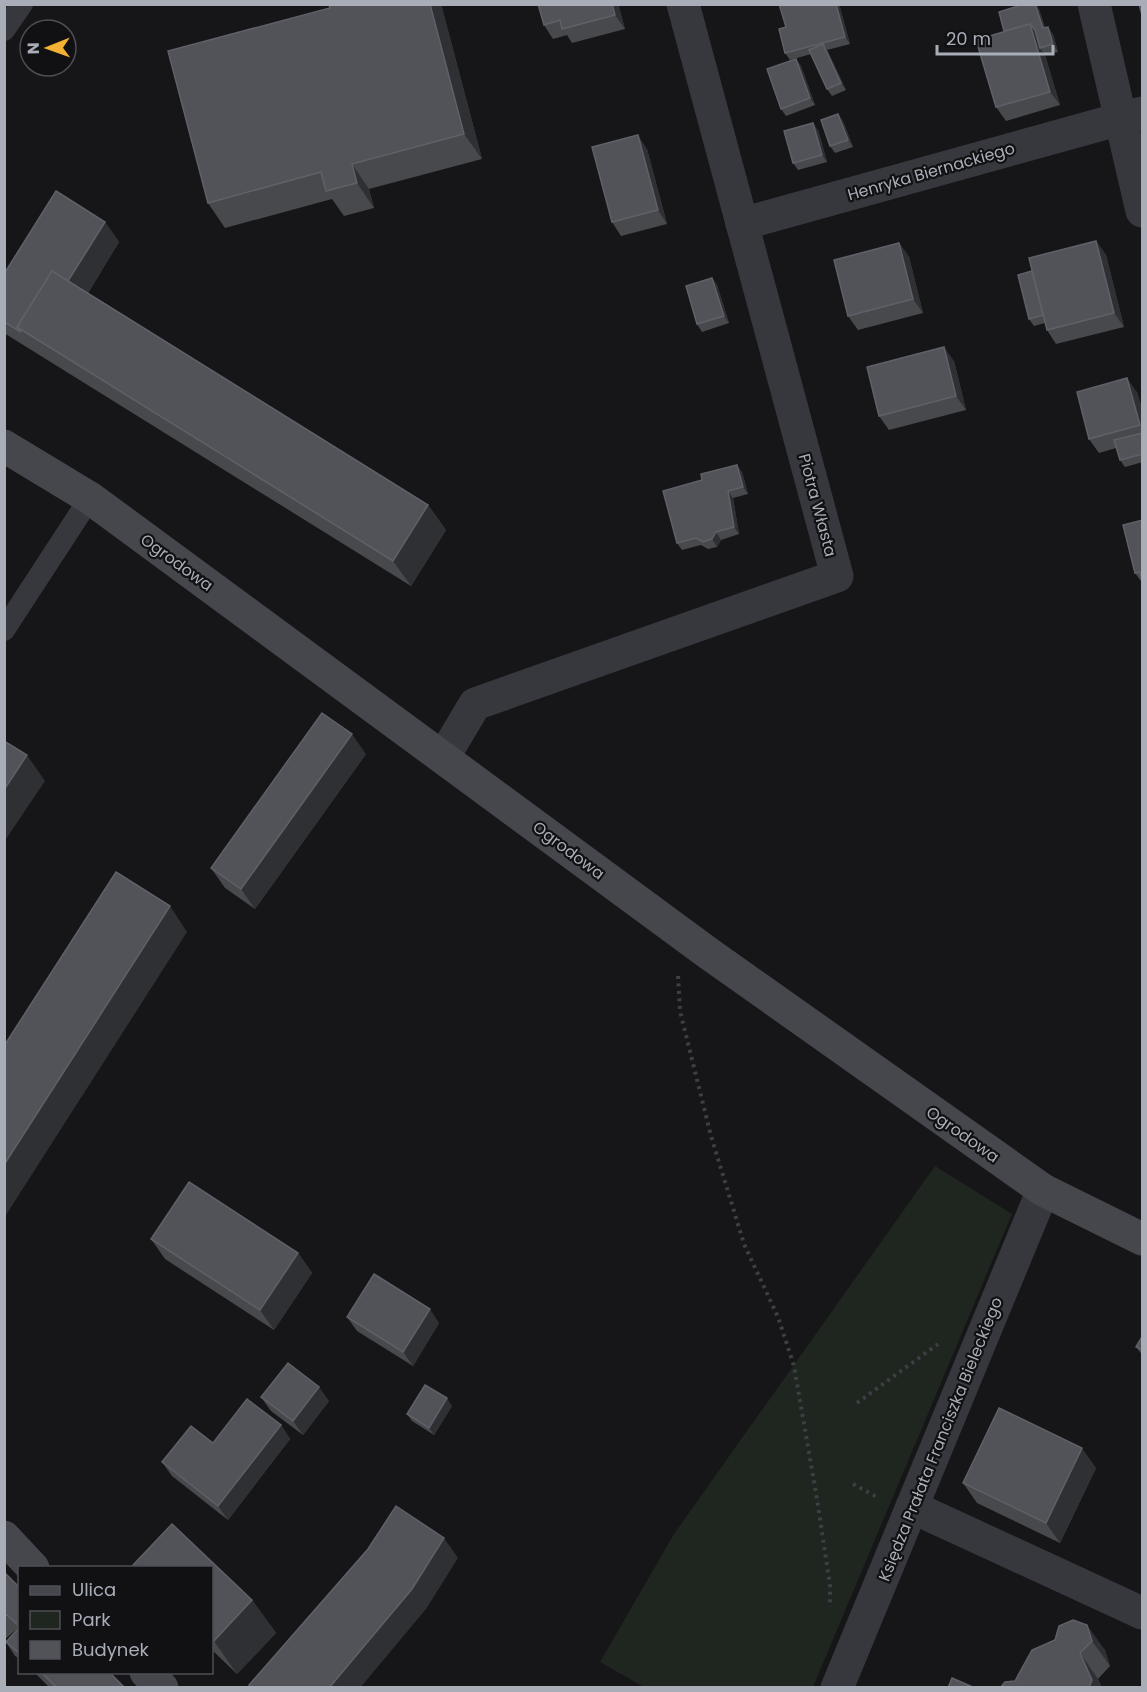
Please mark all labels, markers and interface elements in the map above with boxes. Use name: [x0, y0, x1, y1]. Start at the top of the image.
north arrow: [18, 18, 78, 78]
scale bar: [937, 18, 1052, 56]
text: 20 m: [946, 26, 991, 51]
text: N: [22, 42, 45, 54]
street label: Henryka Biernackiego: [845, 137, 1018, 206]
street label: Piotra Własta: [793, 451, 842, 559]
street label: Ogrodowa: [136, 528, 218, 597]
street label: Ogrodowa: [528, 816, 609, 885]
street label: Ogrodowa: [921, 1101, 1004, 1168]
street label: Księdza Prałata Franciszka Bieleckiego: [873, 1294, 1008, 1585]
legend: [18, 1566, 213, 1674]
text: Ulica: [72, 1577, 116, 1602]
text: Park: [72, 1607, 111, 1632]
text: Budynek: [72, 1637, 150, 1662]

